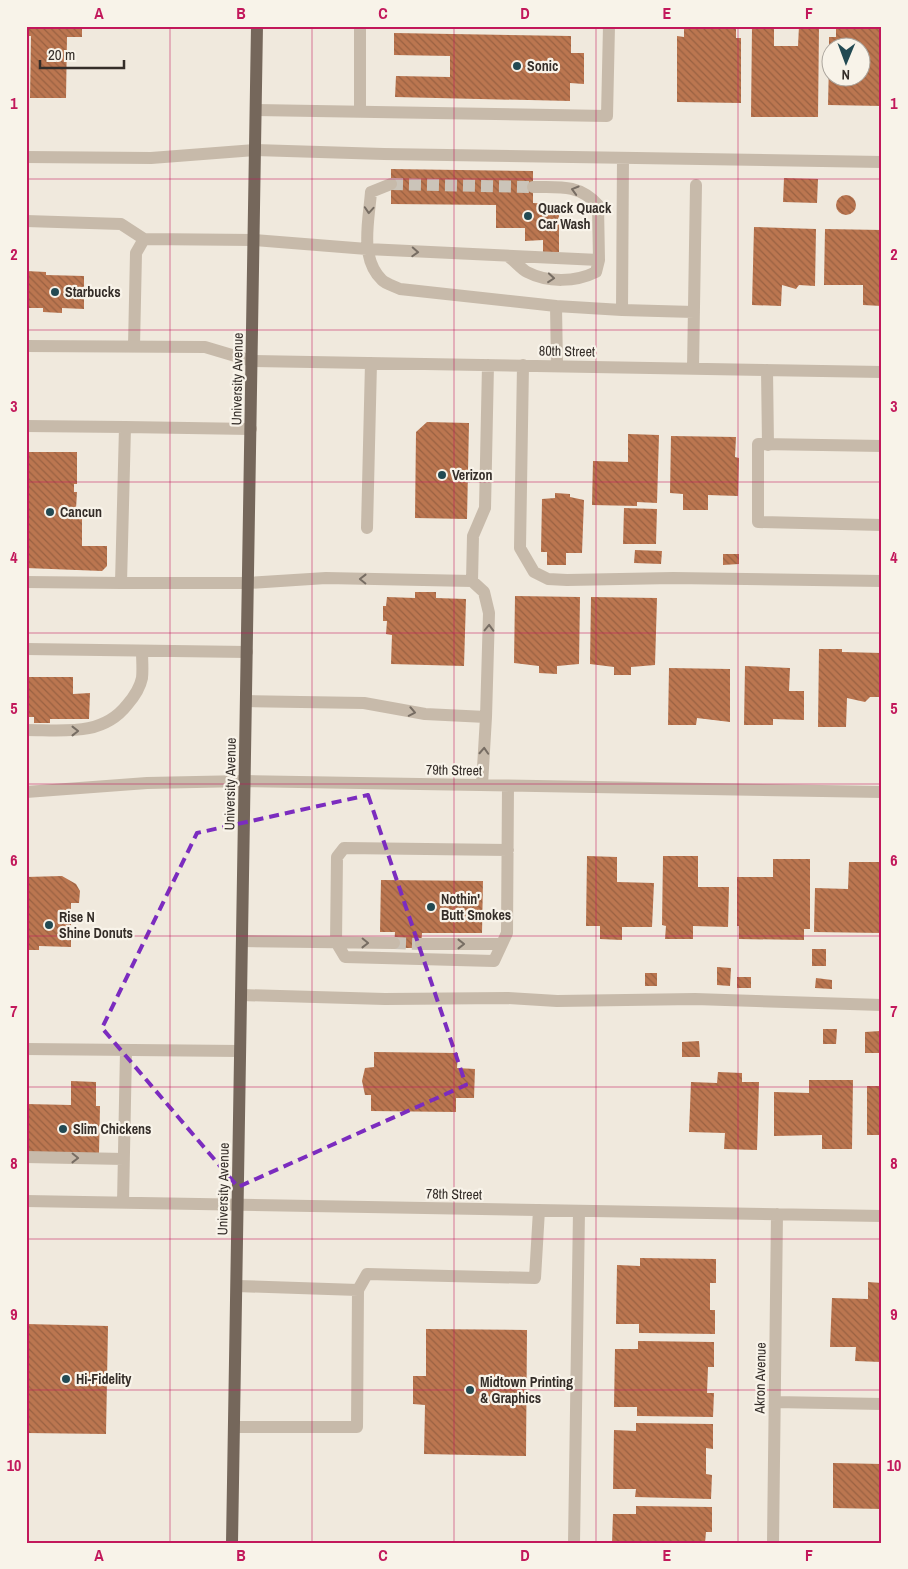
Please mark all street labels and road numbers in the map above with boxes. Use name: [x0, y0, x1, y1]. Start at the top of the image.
street label: University Avenue: [227, 332, 247, 426]
street label: 80th Street: [539, 342, 595, 360]
street label: University Avenue: [220, 737, 240, 831]
street label: 79th Street: [426, 761, 482, 779]
street label: University Avenue: [213, 1142, 233, 1236]
street label: 78th Street: [426, 1185, 482, 1203]
street label: Akron Avenue: [750, 1342, 770, 1415]

